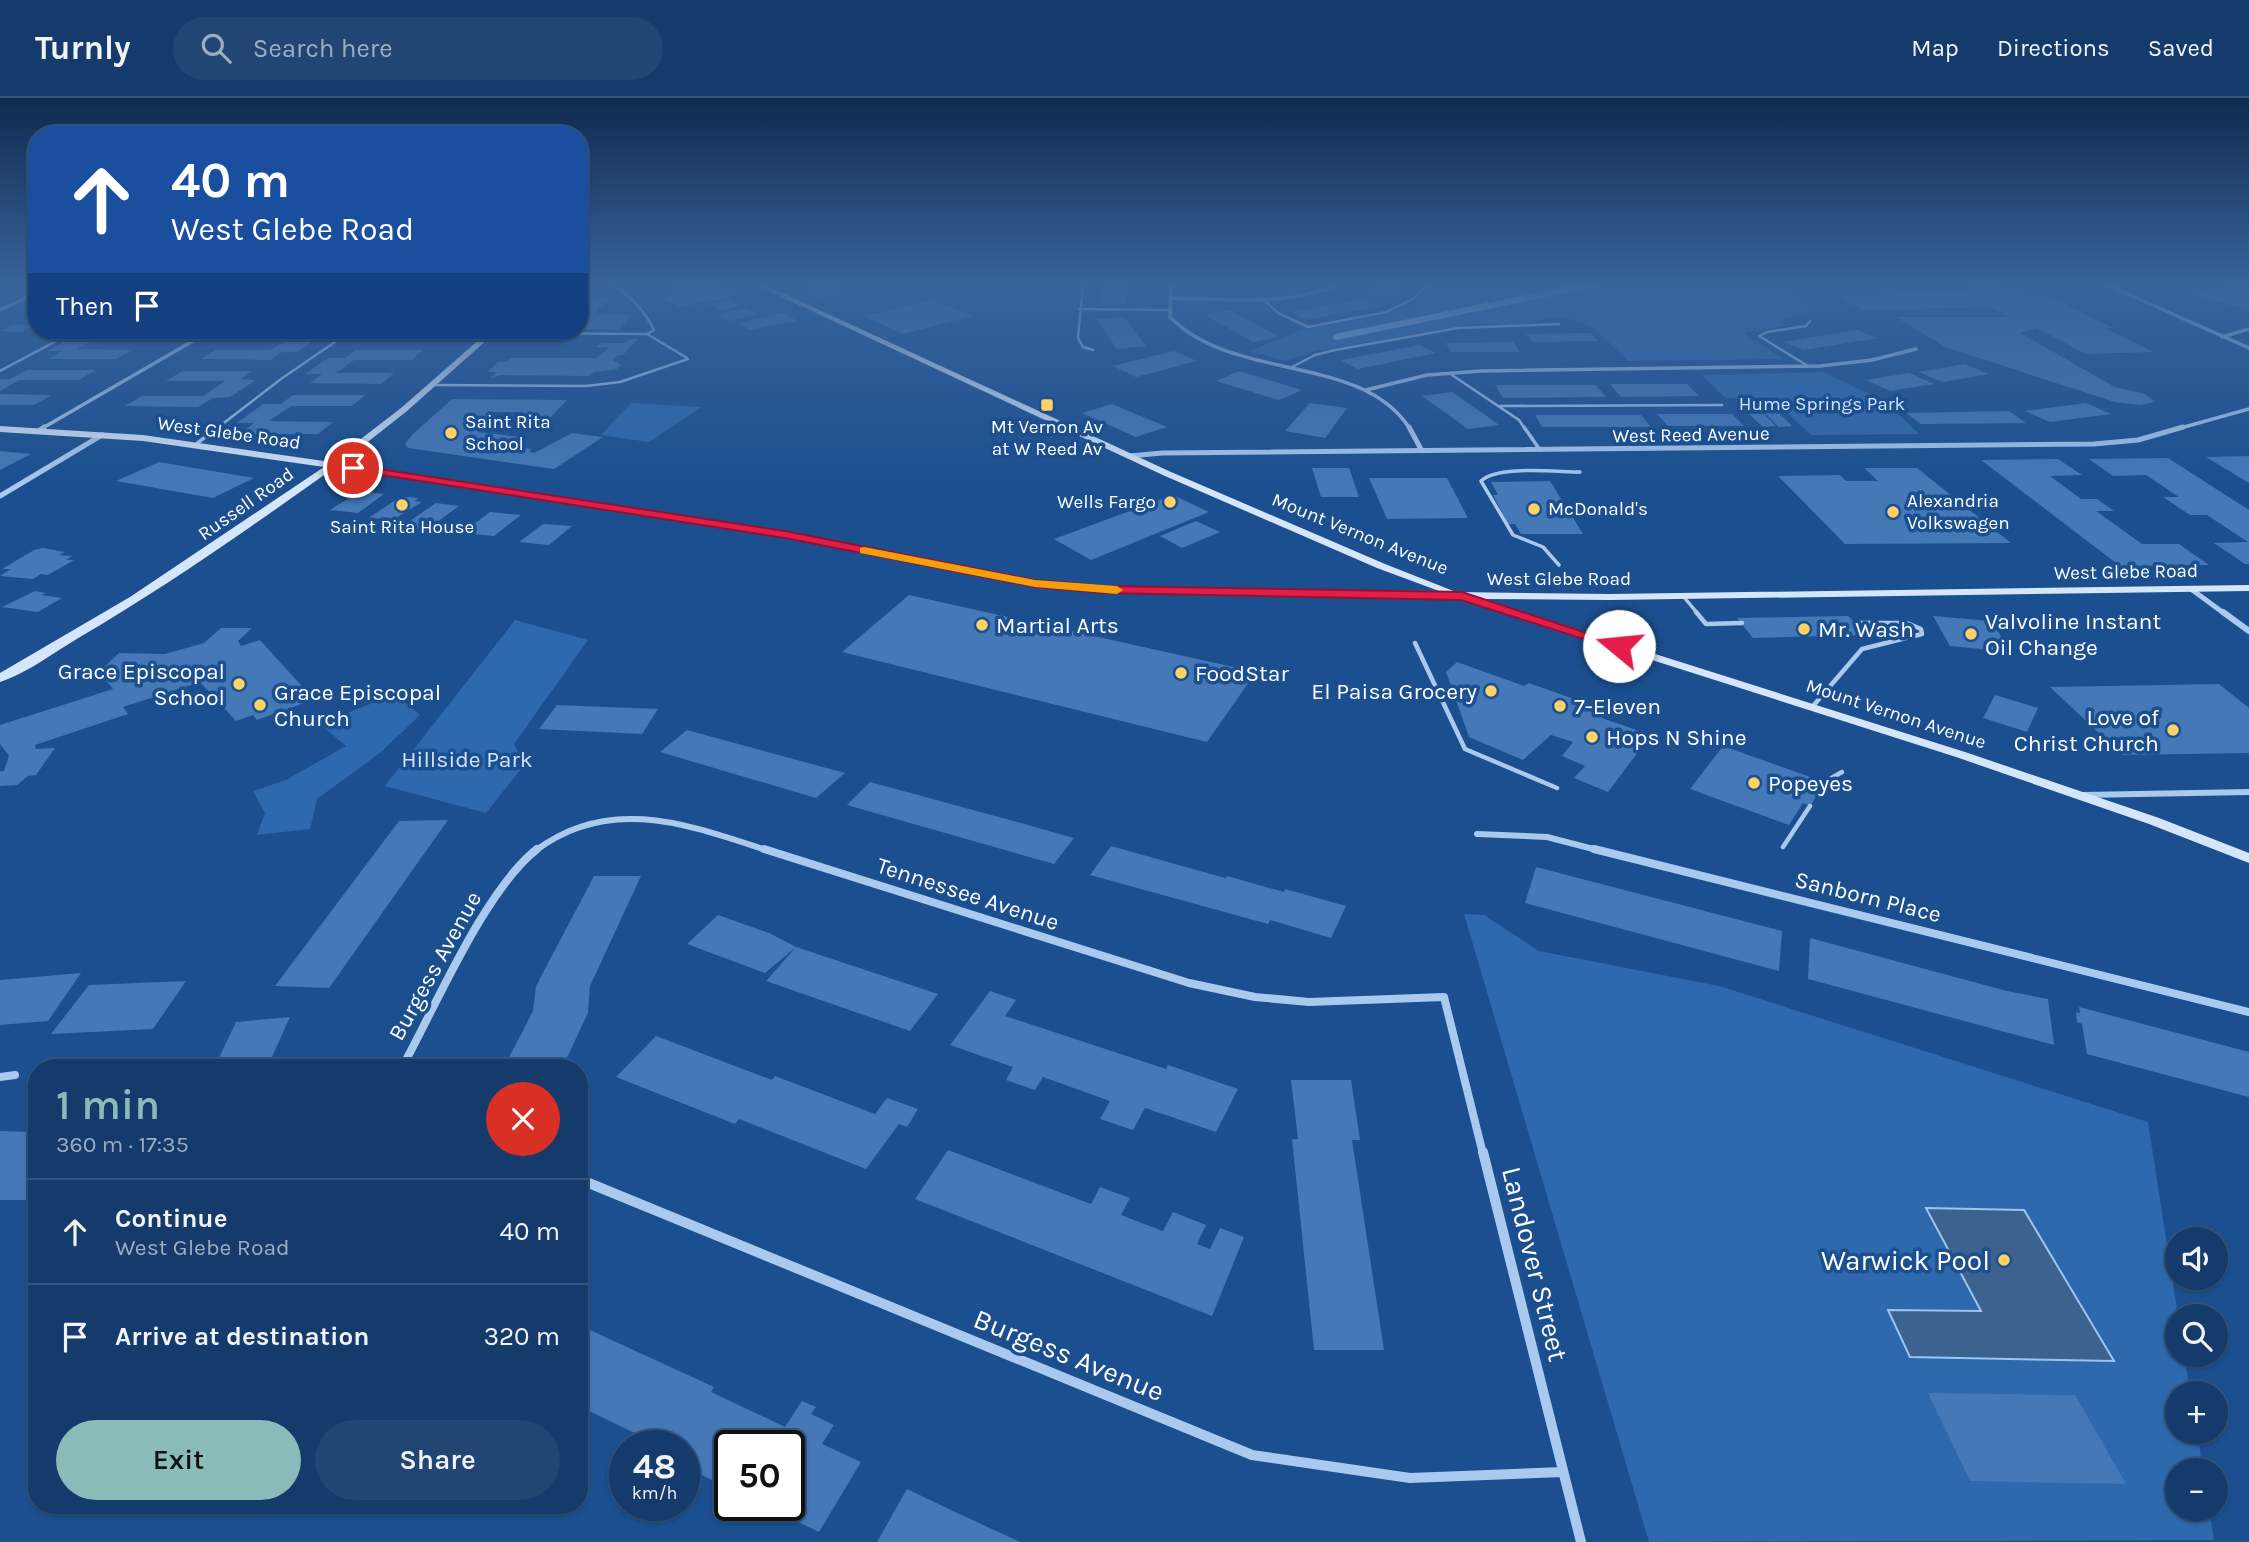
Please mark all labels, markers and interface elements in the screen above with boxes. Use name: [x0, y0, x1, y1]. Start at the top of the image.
search box: [173, 17, 663, 80]
text: Turnly: [35, 29, 131, 67]
icon: search: [197, 29, 235, 67]
text: Search here: [253, 33, 393, 64]
text: Map: [1911, 34, 1959, 62]
text: Directions: [1997, 34, 2110, 62]
text: Saved: [2148, 34, 2214, 62]
text: 40 m: [171, 152, 290, 209]
icon: ahead: [56, 154, 147, 245]
text: West Glebe Road: [171, 211, 414, 248]
icon: arrive: [128, 287, 166, 325]
text: Then: [56, 291, 114, 322]
park label: Hume Springs Park: [1739, 393, 1906, 415]
marker: Mt Vernon Av at W Reed Av: [1039, 397, 1055, 413]
place label: Saint Rita School: [465, 411, 551, 455]
street label: West Glebe Road: [156, 412, 302, 454]
place label: Mt Vernon Av at W Reed Av: [991, 416, 1104, 460]
street label: West Reed Avenue: [1612, 423, 1770, 447]
marker: Saint Rita School: [443, 425, 459, 441]
pin: [323, 438, 383, 498]
icon: arrive: [334, 449, 372, 487]
street label: Russell Road: [194, 463, 298, 545]
street label: Mount Vernon Avenue: [1269, 489, 1451, 579]
place label: Alexandria Volkswagen: [1907, 490, 2010, 534]
place label: Wells Fargo: [1057, 491, 1156, 513]
marker: Wells Fargo: [1162, 494, 1178, 510]
marker: Saint Rita House: [394, 497, 410, 513]
place label: McDonald's: [1548, 498, 1648, 520]
marker: McDonald's: [1526, 501, 1542, 517]
marker: Alexandria Volkswagen: [1885, 504, 1901, 520]
place label: Saint Rita House: [330, 516, 474, 538]
street label: West Glebe Road: [2054, 560, 2198, 584]
street label: West Glebe Road: [1487, 568, 1631, 590]
place label: Valvoline Instant Oil Change: [1985, 608, 2161, 661]
position arrow: [1582, 609, 1656, 683]
place label: Martial Arts: [996, 612, 1119, 639]
place label: Mr. Wash: [1818, 616, 1914, 643]
marker: Martial Arts: [974, 617, 990, 633]
marker: Mr. Wash: [1796, 621, 1812, 637]
marker: Valvoline Instant Oil Change: [1963, 626, 1979, 642]
place label: Grace Episcopal School: [58, 658, 225, 711]
place label: FoodStar: [1195, 660, 1289, 687]
marker: FoodStar: [1173, 665, 1189, 681]
street label: Mount Vernon Avenue: [1803, 674, 1989, 754]
marker: Grace Episcopal School: [231, 676, 247, 692]
place label: El Paisa Grocery: [1311, 678, 1477, 705]
place label: Grace Episcopal Church: [274, 679, 441, 732]
marker: El Paisa Grocery: [1483, 683, 1499, 699]
place label: 7-Eleven: [1574, 693, 1661, 720]
marker: Grace Episcopal Church: [252, 697, 268, 713]
marker: 7-Eleven: [1552, 698, 1568, 714]
place label: Love of Christ Church: [2014, 704, 2159, 757]
marker: Love of Christ Church: [2165, 722, 2181, 738]
place label: Hops N Shine: [1606, 724, 1746, 751]
marker: Hops N Shine: [1584, 729, 1600, 745]
park label: Hillside Park: [401, 746, 533, 773]
place label: Popeyes: [1768, 770, 1853, 797]
marker: Popeyes: [1746, 775, 1762, 791]
street label: Tennessee Avenue: [873, 852, 1063, 936]
street label: Sanborn Place: [1792, 866, 1944, 928]
street label: Burgess Avenue: [383, 887, 487, 1045]
text: 1 min: [56, 1080, 160, 1130]
button: close: [486, 1082, 560, 1156]
text: 360 m · 17:35: [56, 1131, 189, 1158]
street label: Landover Street: [1495, 1163, 1575, 1365]
text: Continue: [115, 1203, 227, 1234]
icon: ahead: [56, 1213, 94, 1251]
text: 40 m: [500, 1216, 560, 1247]
map controls: [2165, 1227, 2228, 1521]
button: sound: [2165, 1227, 2228, 1290]
text: West Glebe Road: [115, 1234, 290, 1261]
place label: Warwick Pool: [1821, 1244, 1990, 1277]
marker: Warwick Pool: [1996, 1252, 2012, 1268]
street label: Burgess Avenue: [969, 1302, 1169, 1408]
button: search: [2165, 1304, 2228, 1367]
icon: arrive: [56, 1318, 94, 1356]
text: Arrive at destination: [115, 1321, 369, 1352]
text: 320 m: [484, 1321, 560, 1352]
button: +: [2165, 1381, 2228, 1444]
button: Exit: [56, 1420, 301, 1500]
button: Share: [315, 1420, 560, 1500]
speed limit sign: 50: [714, 1430, 805, 1521]
text: 48: [633, 1446, 676, 1487]
button: −: [2165, 1458, 2228, 1521]
text: km/h: [632, 1482, 677, 1504]

